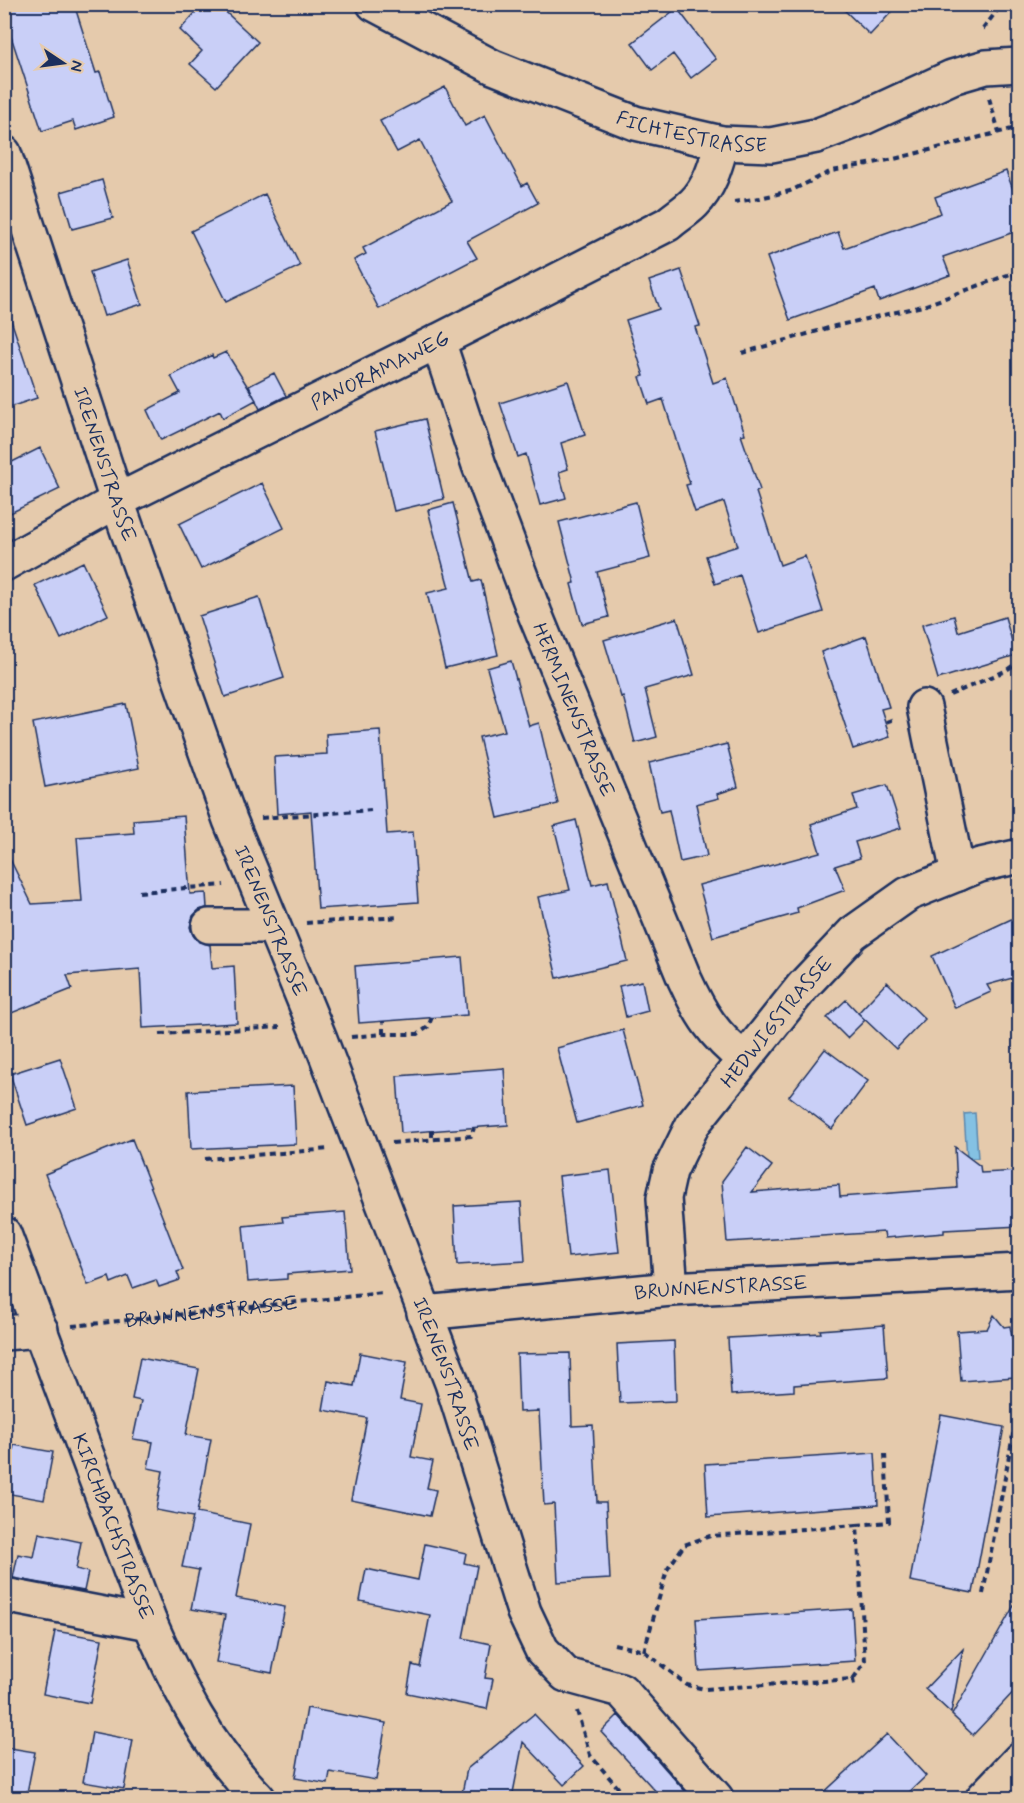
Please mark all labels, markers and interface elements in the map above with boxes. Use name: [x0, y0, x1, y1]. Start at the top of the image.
north arrow: [33, 33, 93, 93]
text: N: [65, 58, 88, 74]
street label: FICHTESTRASSE: [612, 105, 767, 160]
street label: PANORAMAWEG: [306, 325, 455, 417]
street label: IRENENSTRASSE: [66, 384, 142, 545]
street label: HERMINENSTRASSE: [525, 619, 620, 801]
street label: IRENENSTRASSE: [227, 841, 313, 1001]
street label: HEDWIGSTRASSE: [715, 951, 839, 1094]
street label: BRUNNENSTRASSE: [633, 1270, 808, 1307]
street label: BRUNNENSTRASSE: [124, 1290, 299, 1335]
street label: IRENENSTRASSE: [405, 1294, 484, 1454]
street label: KIRCHBACHSTRASSE: [65, 1430, 159, 1624]

